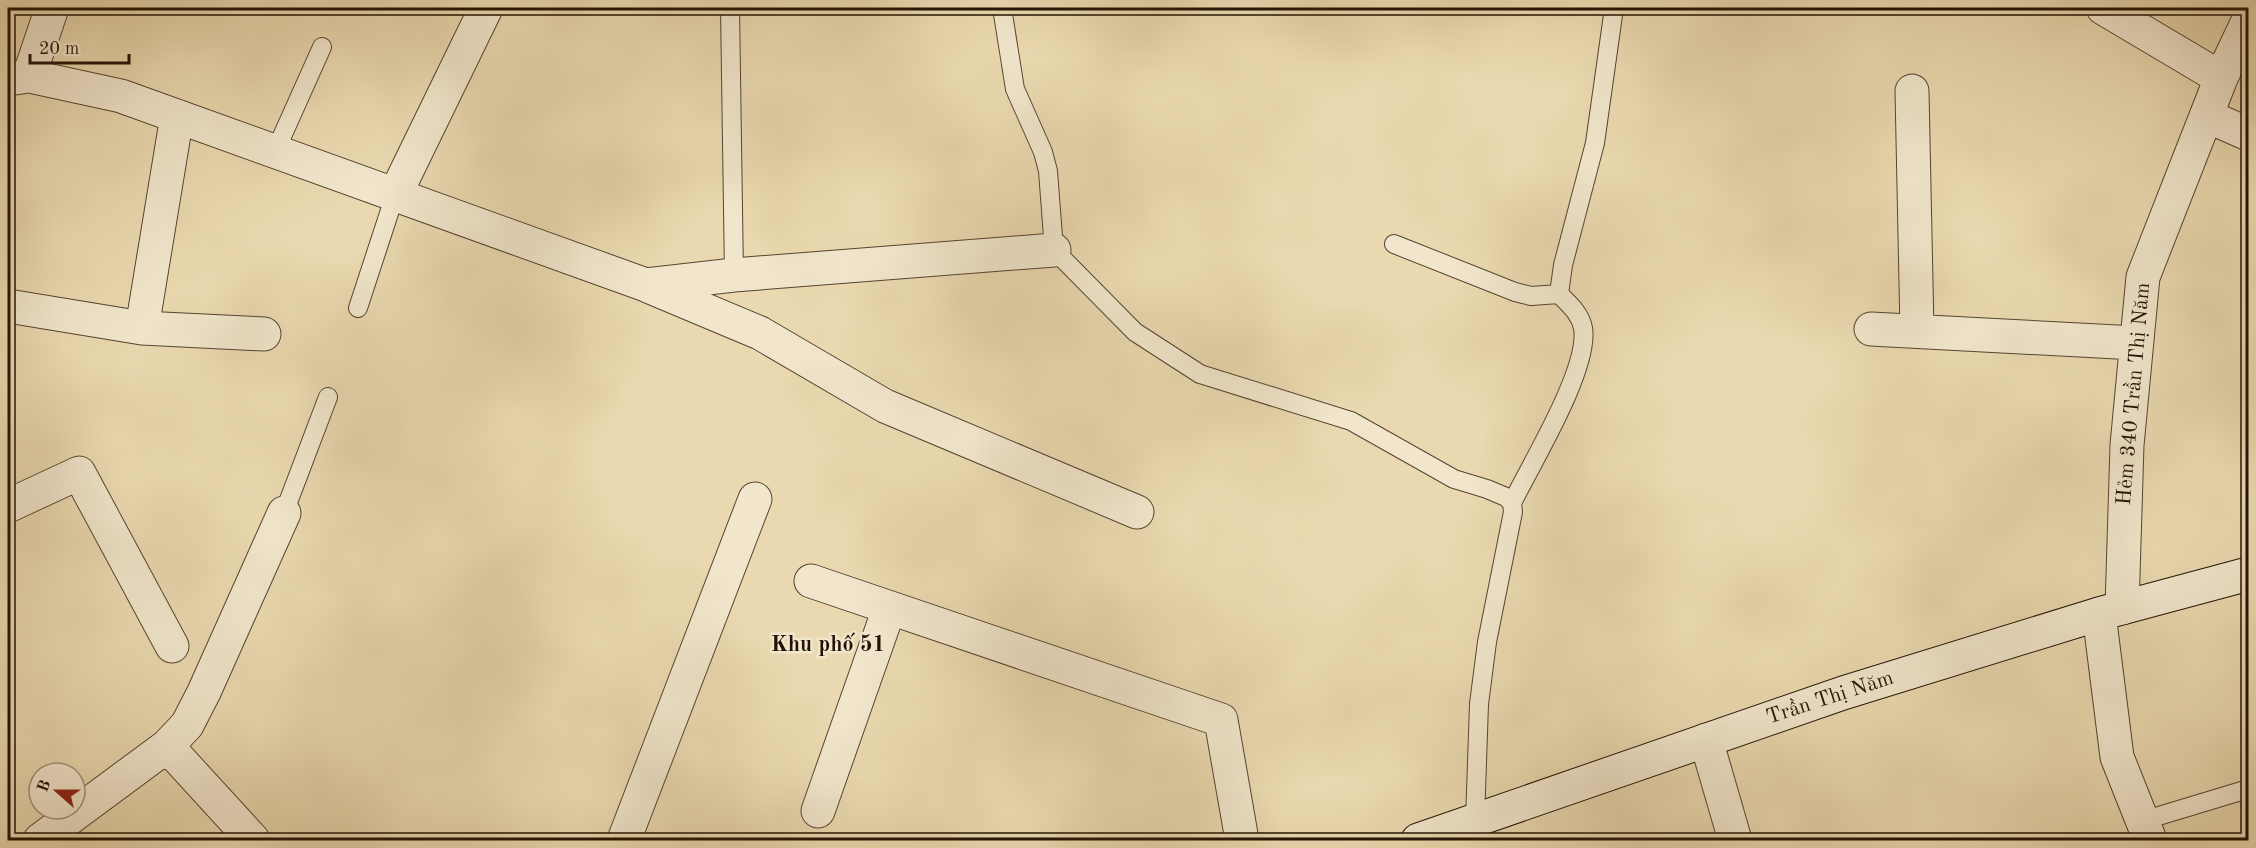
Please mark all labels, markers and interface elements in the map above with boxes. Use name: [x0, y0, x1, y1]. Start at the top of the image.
scale bar: [30, 27, 129, 65]
text: 20 m: [39, 40, 79, 58]
street label: Hẻm 340 Trần Thị Năm: [2112, 282, 2154, 506]
district label: Khu phố 51: [771, 632, 885, 656]
street label: Trần Thị Năm: [1763, 666, 1896, 728]
north arrow: [27, 761, 87, 821]
text: B: [35, 778, 54, 795]

